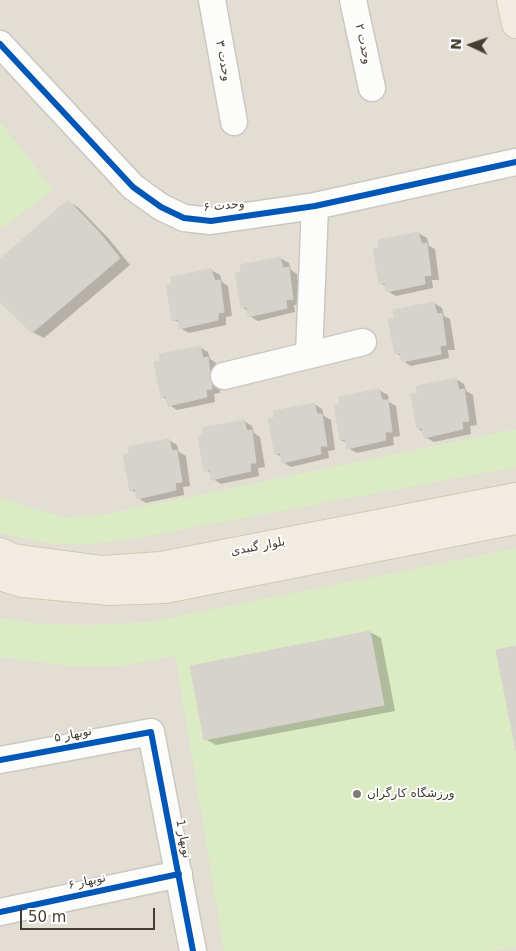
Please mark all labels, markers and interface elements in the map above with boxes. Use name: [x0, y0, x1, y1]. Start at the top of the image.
north arrow: [446, 20, 496, 70]
street label: وحدت ۲: [352, 22, 374, 66]
text: N: [448, 38, 464, 50]
street label: وحدت ۳: [212, 40, 234, 82]
street label: وحدت ۶: [203, 197, 245, 215]
street label: بلوار گنبدی: [230, 535, 286, 559]
street label: نوبهار ۵: [53, 724, 93, 746]
place label: ورزشگاه کارگران: [367, 787, 454, 801]
marker: ورزشگاه کارگران: [351, 788, 363, 800]
street label: نوبهار 1: [172, 818, 194, 860]
street label: نوبهار ۶: [67, 871, 107, 893]
scale bar: [22, 898, 158, 930]
text: 50 m: [28, 908, 66, 926]

